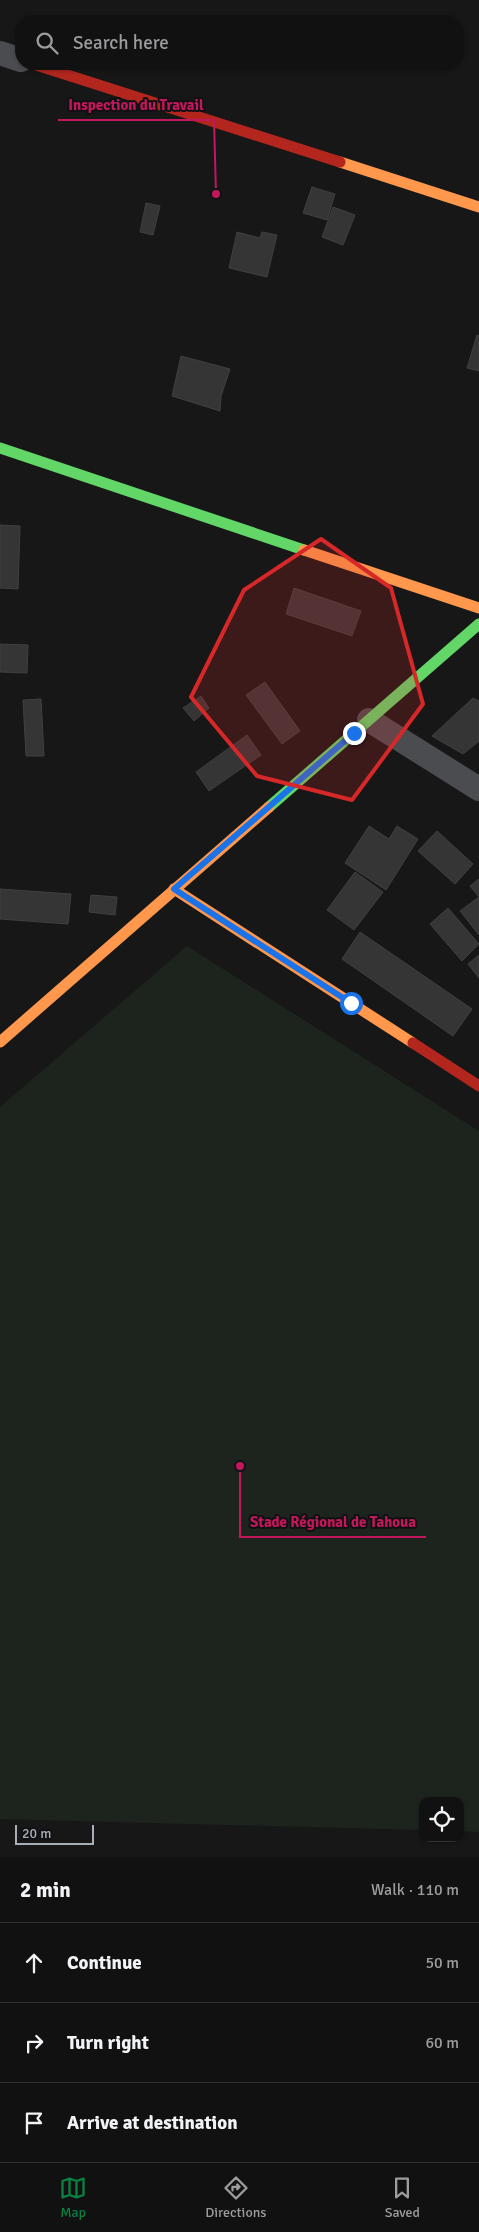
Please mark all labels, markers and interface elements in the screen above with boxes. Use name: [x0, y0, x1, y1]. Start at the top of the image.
search box: [15, 15, 464, 70]
icon: search: [33, 29, 61, 57]
text: Search here: [73, 31, 169, 55]
callout: Inspection du Travail: [58, 90, 214, 120]
text: Inspection du Travail: [68, 96, 204, 114]
route end: [343, 722, 366, 745]
route start: [340, 992, 363, 1015]
callout: Stade Régional de Tahoua: [240, 1507, 426, 1537]
text: Stade Régional de Tahoua: [250, 1513, 416, 1531]
map controls: [419, 1797, 464, 1842]
button: locate: [419, 1797, 464, 1842]
scale bar: [15, 1822, 94, 1845]
text: 20 m: [22, 1825, 51, 1842]
text: 2 min: [20, 1877, 71, 1903]
text: Walk · 110 m: [371, 1880, 459, 1900]
icon: ahead: [20, 1949, 48, 1977]
text: Continue: [67, 1951, 142, 1975]
text: 50 m: [425, 1953, 459, 1973]
icon: right: [20, 2029, 48, 2057]
text: Turn right: [67, 2031, 149, 2055]
text: 60 m: [425, 2033, 459, 2053]
icon: arrive: [20, 2109, 48, 2137]
text: Arrive at destination: [67, 2111, 238, 2135]
tab: Map: [59, 2174, 87, 2221]
tab: Directions: [205, 2174, 266, 2221]
tab: Saved: [385, 2174, 420, 2221]

